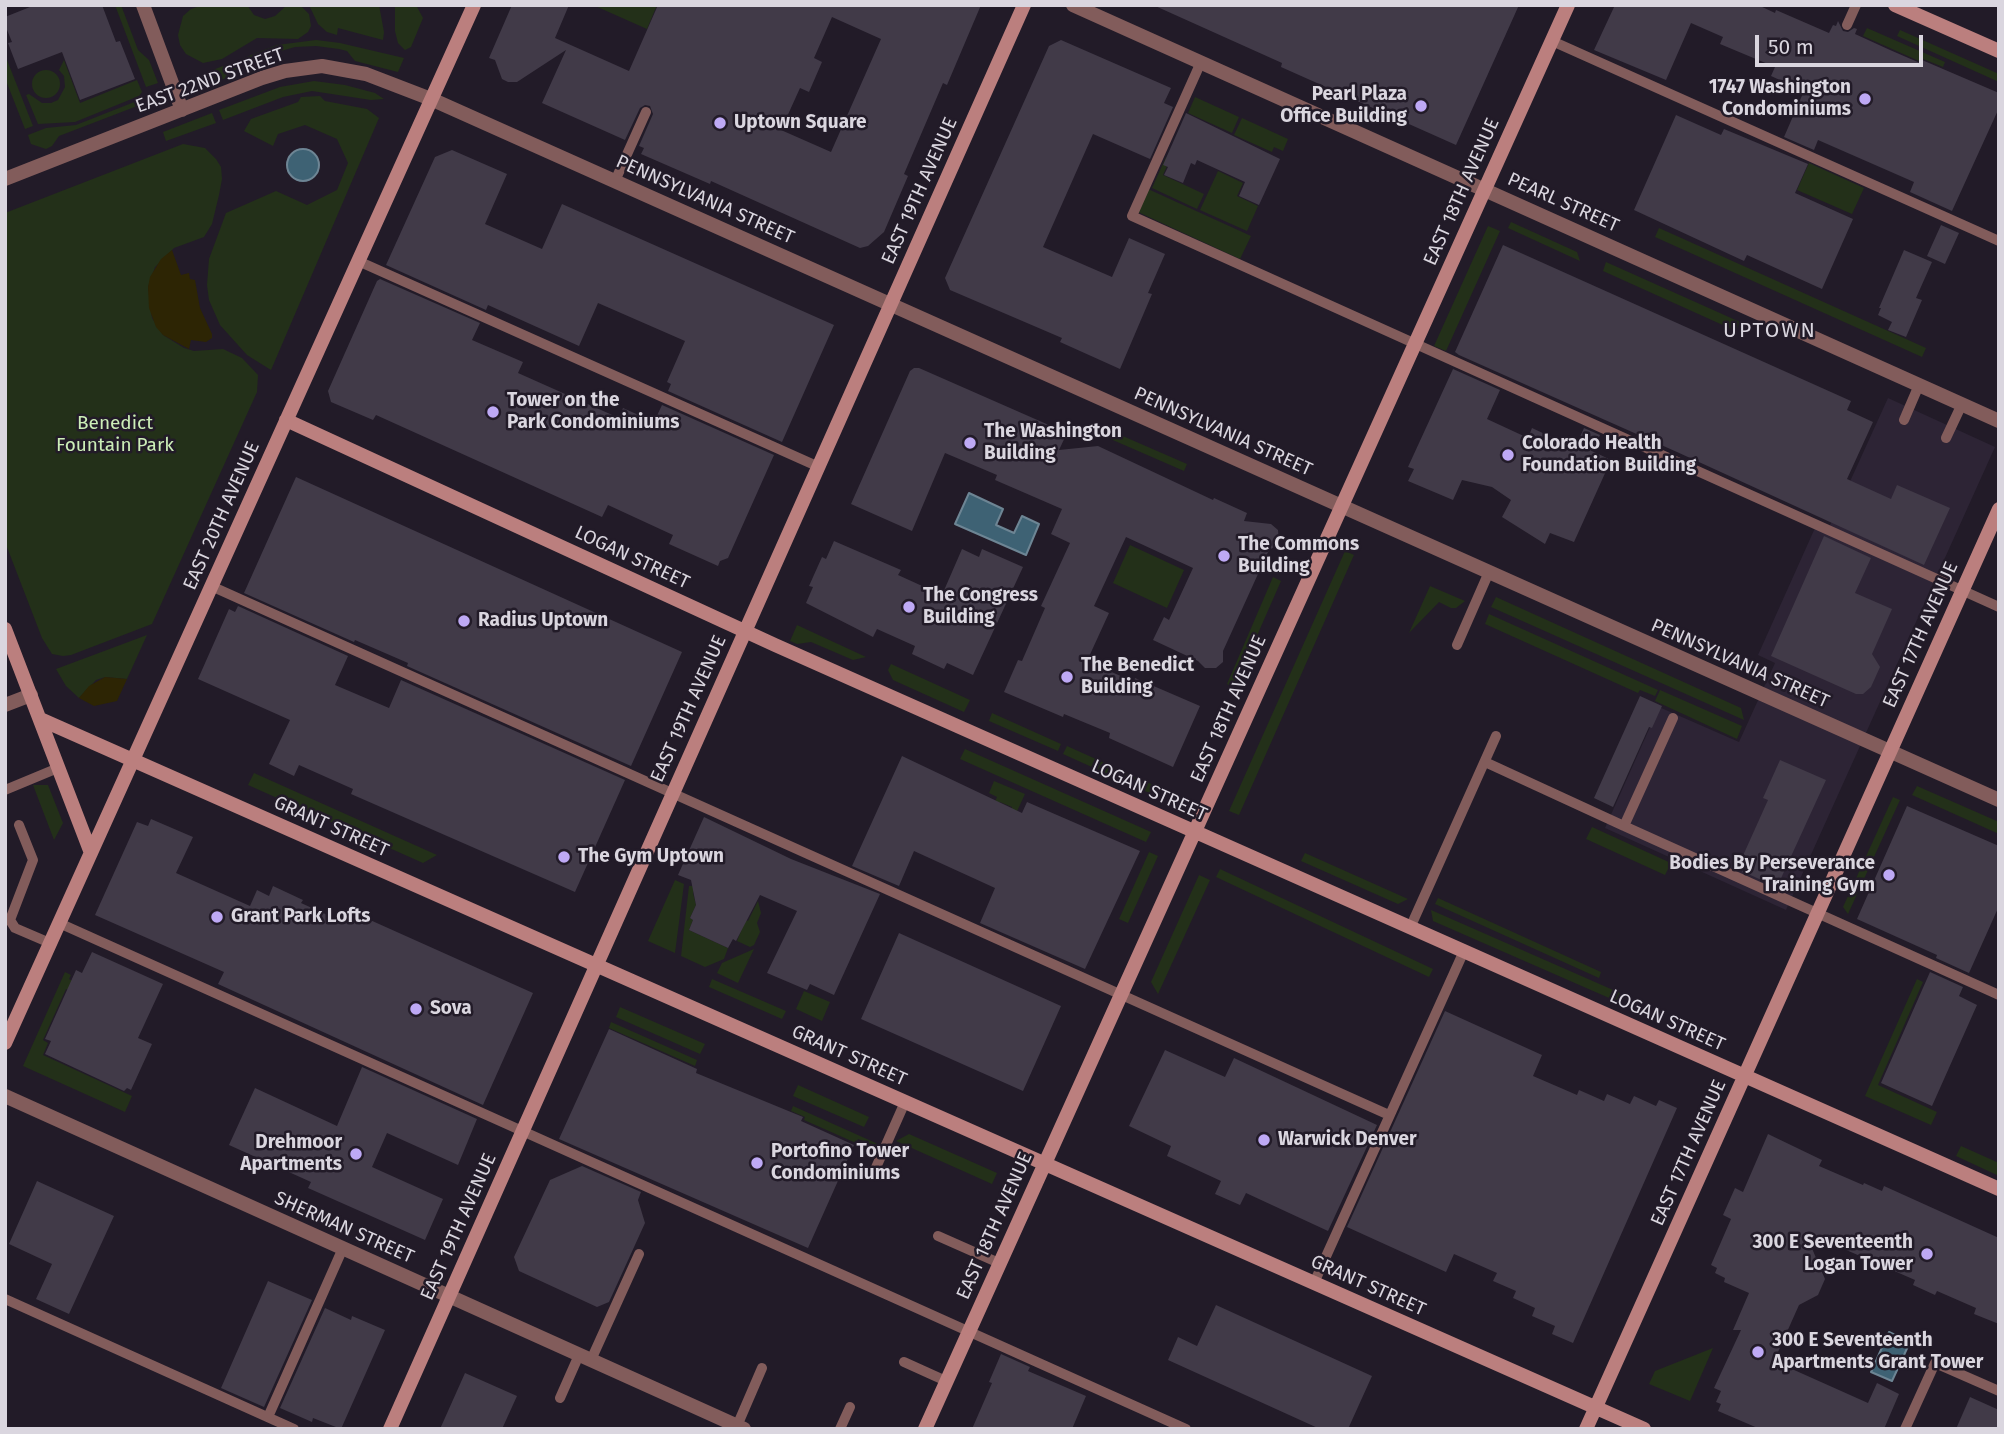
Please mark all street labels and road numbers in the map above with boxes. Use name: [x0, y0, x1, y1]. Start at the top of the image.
street label: EAST 22ND STREET: [133, 44, 287, 118]
street label: EAST 19TH AVENUE: [877, 114, 963, 268]
street label: EAST 18TH AVENUE: [1419, 115, 1505, 269]
street label: PENNSYLVANIA STREET: [612, 150, 798, 250]
street label: PEARL STREET: [1504, 168, 1622, 238]
street label: PENNSYLVANIA STREET: [1130, 382, 1316, 482]
street label: EAST 20TH AVENUE: [179, 438, 265, 594]
street label: LOGAN STREET: [571, 521, 693, 595]
street label: EAST 17TH AVENUE: [1879, 558, 1963, 712]
street label: PENNSYLVANIA STREET: [1647, 614, 1833, 714]
street label: EAST 19TH AVENUE: [646, 632, 732, 786]
street label: EAST 18TH AVENUE: [1186, 632, 1272, 786]
street label: LOGAN STREET: [1088, 755, 1210, 827]
street label: GRANT STREET: [270, 791, 392, 863]
street label: LOGAN STREET: [1606, 985, 1728, 1057]
street label: GRANT STREET: [788, 1020, 910, 1092]
street label: EAST 17TH AVENUE: [1647, 1076, 1731, 1230]
street label: EAST 18TH AVENUE: [952, 1149, 1038, 1303]
street label: EAST 19TH AVENUE: [416, 1150, 502, 1304]
street label: SHERMAN STREET: [271, 1187, 417, 1269]
street label: GRANT STREET: [1307, 1250, 1429, 1322]

